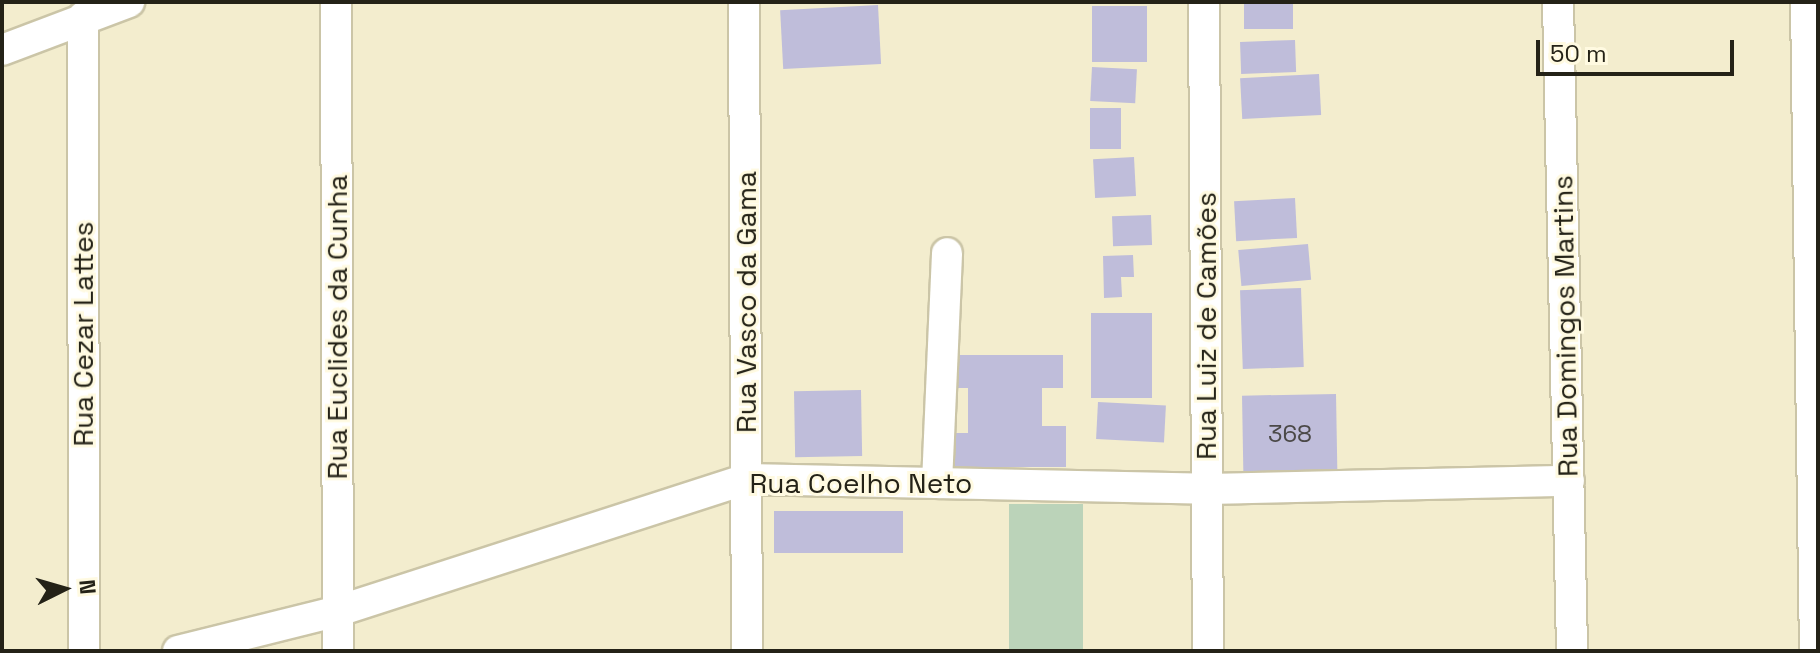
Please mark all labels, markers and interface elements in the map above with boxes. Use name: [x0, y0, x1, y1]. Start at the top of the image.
scale bar: [1540, 24, 1738, 74]
text: 50 m: [1550, 38, 1607, 69]
street label: Rua Vasco da Gama: [729, 171, 763, 433]
street label: Rua Euclides da Cunha: [320, 175, 354, 479]
street label: Rua Domingos Martins: [1546, 175, 1584, 477]
street label: Rua Luiz de Camões: [1189, 192, 1223, 460]
street label: Rua Cezar Lattes: [66, 221, 100, 447]
house number: 368: [1268, 420, 1312, 448]
street label: Rua Coelho Neto: [750, 466, 972, 500]
north arrow: [24, 549, 104, 629]
text: N: [73, 578, 102, 595]

